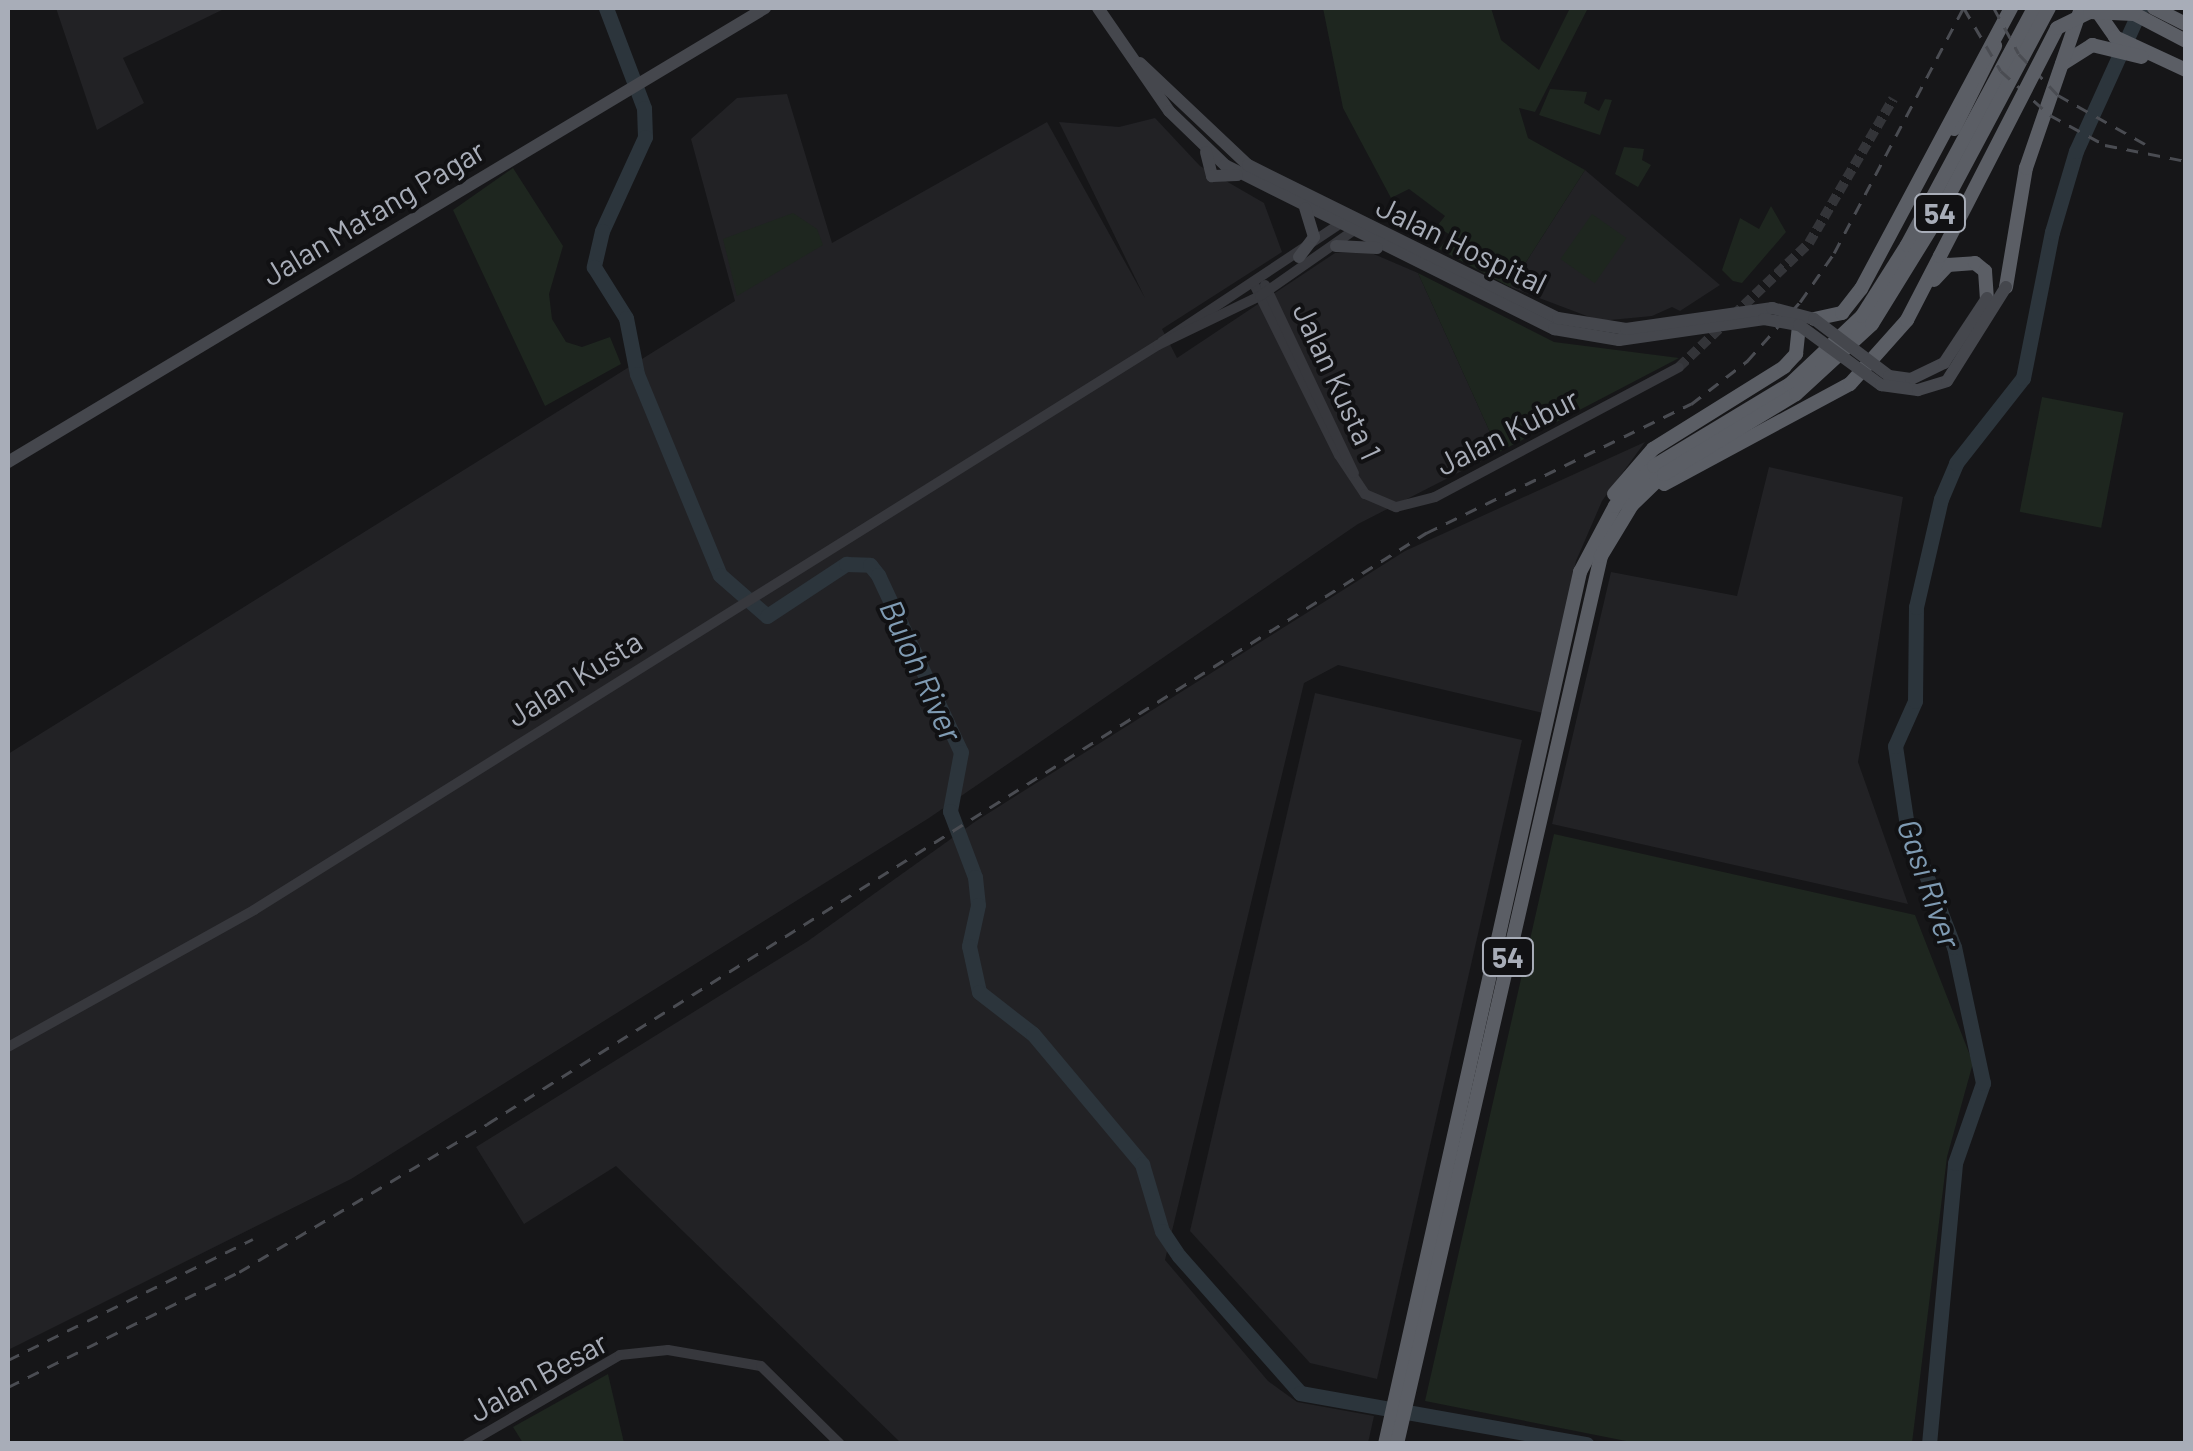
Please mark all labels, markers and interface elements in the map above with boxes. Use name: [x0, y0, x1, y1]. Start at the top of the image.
street label: Jalan Matang Pagar: [255, 131, 491, 293]
street label: Jalan Hospital: [1371, 187, 1553, 301]
road number: 54: [1912, 190, 1968, 236]
street label: Jalan Kusta 1: [1286, 297, 1390, 465]
street label: Jalan Kubur: [1430, 380, 1584, 482]
water label: Buloh River: [873, 593, 971, 747]
street label: Jalan Kusta: [500, 622, 648, 734]
water label: Gasi River: [1890, 814, 1970, 952]
road number: 54: [1480, 934, 1536, 980]
street label: Jalan Besar: [463, 1323, 613, 1429]

